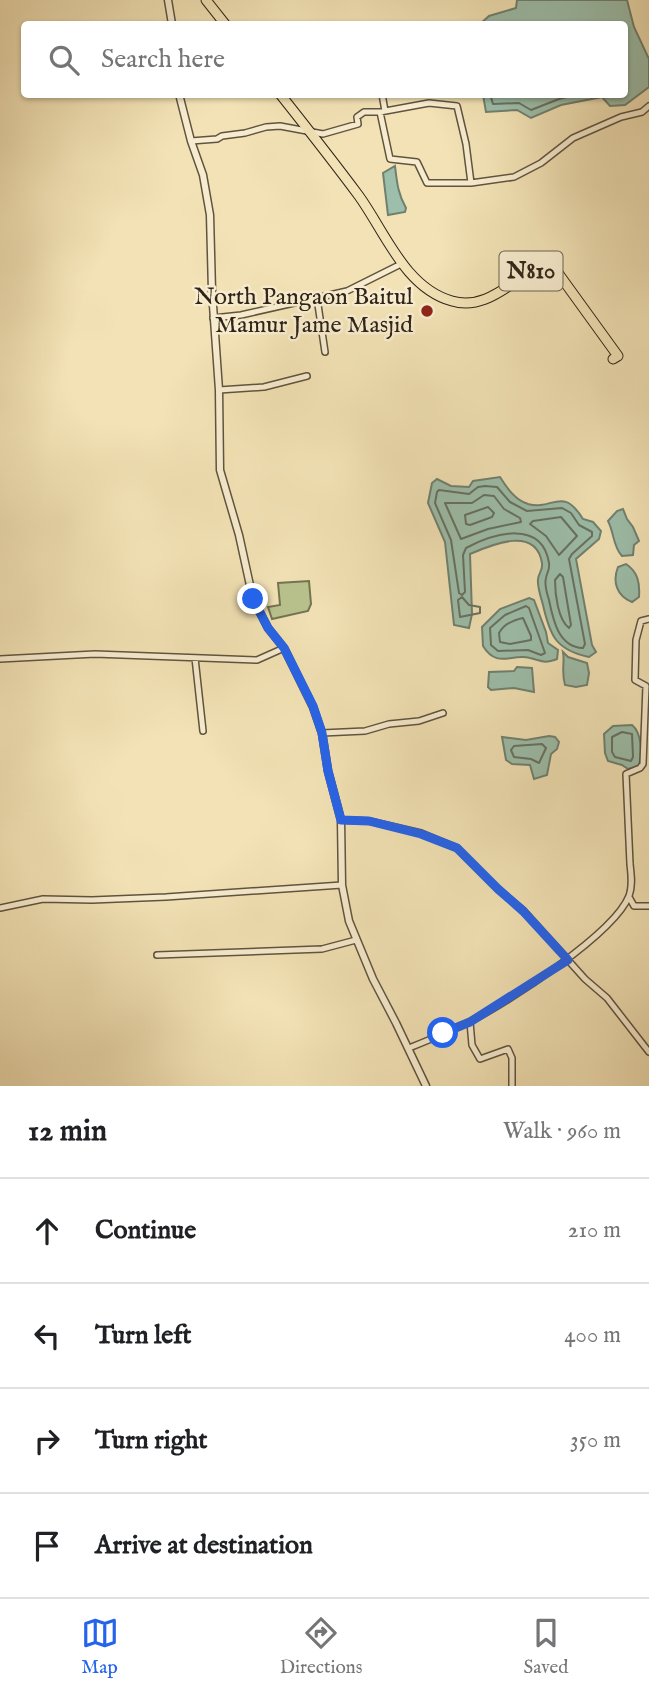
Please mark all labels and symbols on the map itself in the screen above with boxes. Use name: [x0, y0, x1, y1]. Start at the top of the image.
road number: N810: [500, 252, 562, 290]
place label: North Pangaon Baitul Mamur Jame Masjid: [194, 282, 413, 341]
marker: North Pangaon Baitul Mamur Jame Masjid: [419, 303, 435, 319]
route end: [237, 583, 268, 614]
route start: [427, 1017, 458, 1048]

